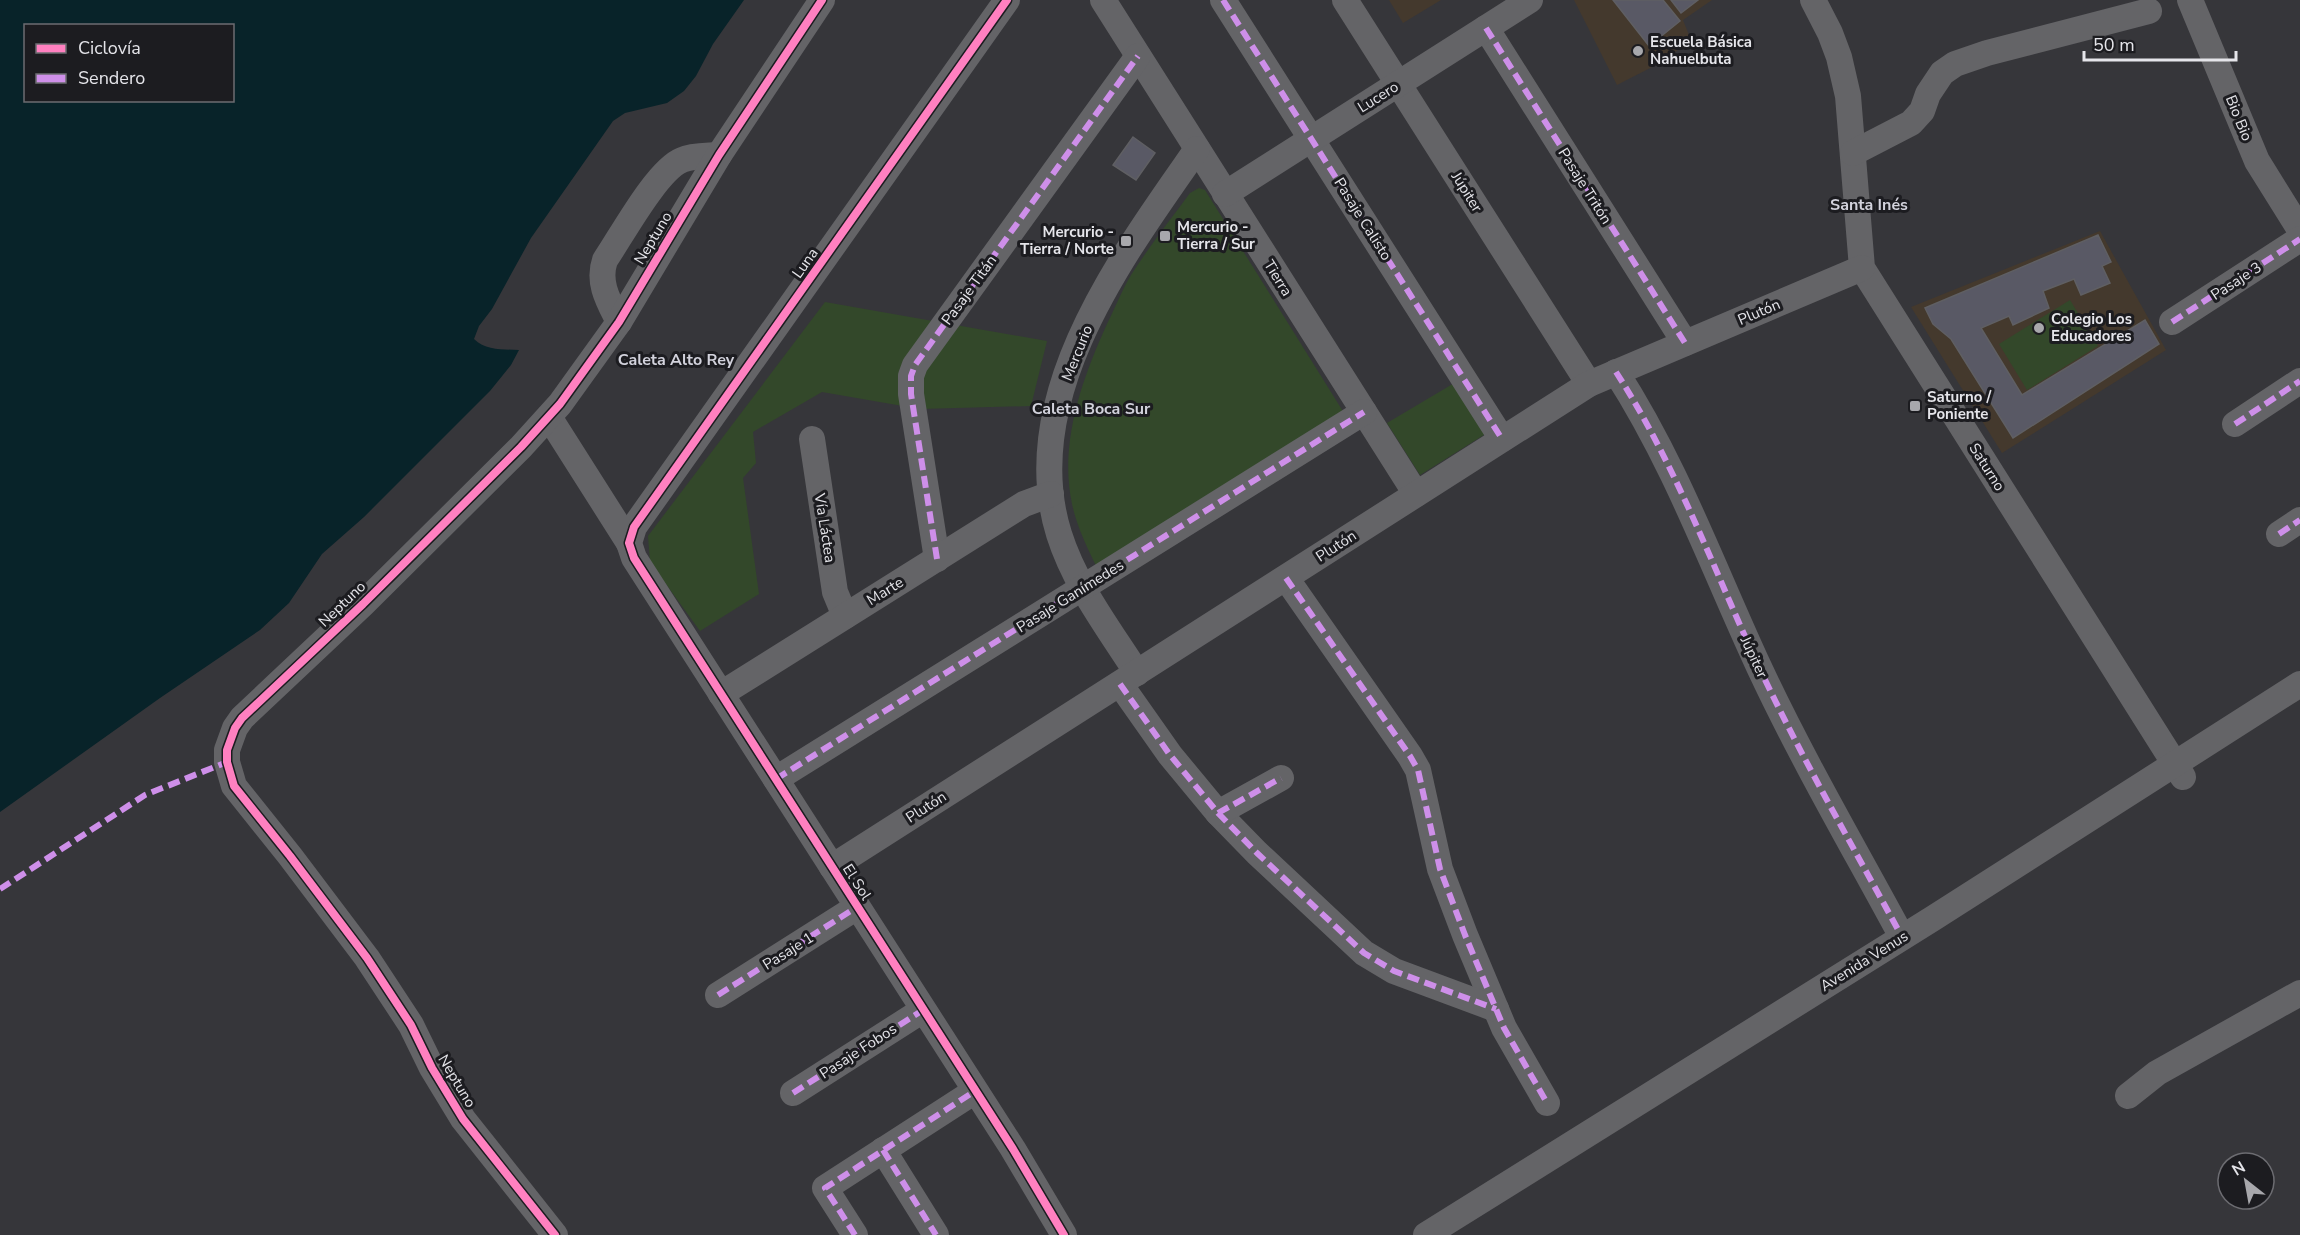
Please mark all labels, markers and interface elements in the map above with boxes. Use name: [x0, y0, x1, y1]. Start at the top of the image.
legend: [24, 24, 234, 102]
scale bar: [2084, 24, 2236, 62]
place label: Escuela Básica Nahuelbuta: [1650, 32, 1752, 69]
text: 50 m: [2093, 33, 2135, 57]
text: Ciclovía: [78, 36, 141, 60]
marker: Escuela Básica Nahuelbuta: [1631, 44, 1645, 58]
text: Sendero: [78, 66, 145, 90]
street label: Lucero: [1354, 77, 1402, 117]
street label: Bio Bio: [2221, 92, 2257, 144]
street label: Pasaje Tritón: [1554, 144, 1616, 228]
street label: Júpiter: [1446, 167, 1487, 216]
street label: Pasaje Calisto: [1330, 174, 1396, 264]
district label: Santa Inés: [1830, 194, 1908, 216]
street label: Neptuno: [629, 208, 677, 268]
place label: Mercurio - Tierra / Sur: [1177, 217, 1255, 254]
place label: Mercurio - Tierra / Norte: [1020, 222, 1114, 259]
marker: Mercurio - Tierra / Sur: [1158, 229, 1172, 243]
marker: Mercurio - Tierra / Norte: [1119, 234, 1133, 248]
street label: Luna: [787, 244, 823, 282]
street label: Pasaje Titán: [937, 251, 1001, 329]
street label: Tierra: [1259, 256, 1297, 300]
street label: Pasaje 3: [2207, 257, 2265, 305]
street label: Plutón: [1735, 294, 1783, 330]
place label: Colegio Los Educadores: [2051, 309, 2132, 346]
marker: Colegio Los Educadores: [2032, 321, 2046, 335]
street label: Mercurio: [1057, 322, 1097, 384]
district label: Caleta Alto Rey: [618, 349, 735, 371]
place label: Saturno / Poniente: [1927, 387, 1991, 424]
district label: Caleta Boca Sur: [1032, 398, 1151, 420]
marker: Saturno / Poniente: [1908, 399, 1922, 413]
street label: Saturno: [1964, 439, 2010, 495]
street label: Vía Láctea: [810, 491, 840, 564]
street label: Plutón: [1312, 526, 1360, 566]
street label: Pasaje Ganímedes: [1012, 555, 1128, 637]
street label: Marte: [863, 572, 907, 610]
street label: Neptuno: [314, 577, 370, 631]
street label: Júpiter: [1735, 632, 1773, 682]
street label: Plutón: [902, 787, 950, 827]
street label: El Sol: [838, 860, 876, 904]
street label: Avenida Venus: [1816, 926, 1912, 996]
street label: Pasaje 1: [759, 928, 817, 974]
street label: Pasaje Fobos: [816, 1019, 900, 1083]
street label: Neptuno: [433, 1051, 481, 1111]
north arrow: [2216, 1151, 2276, 1211]
text: N: [2228, 1156, 2250, 1182]

